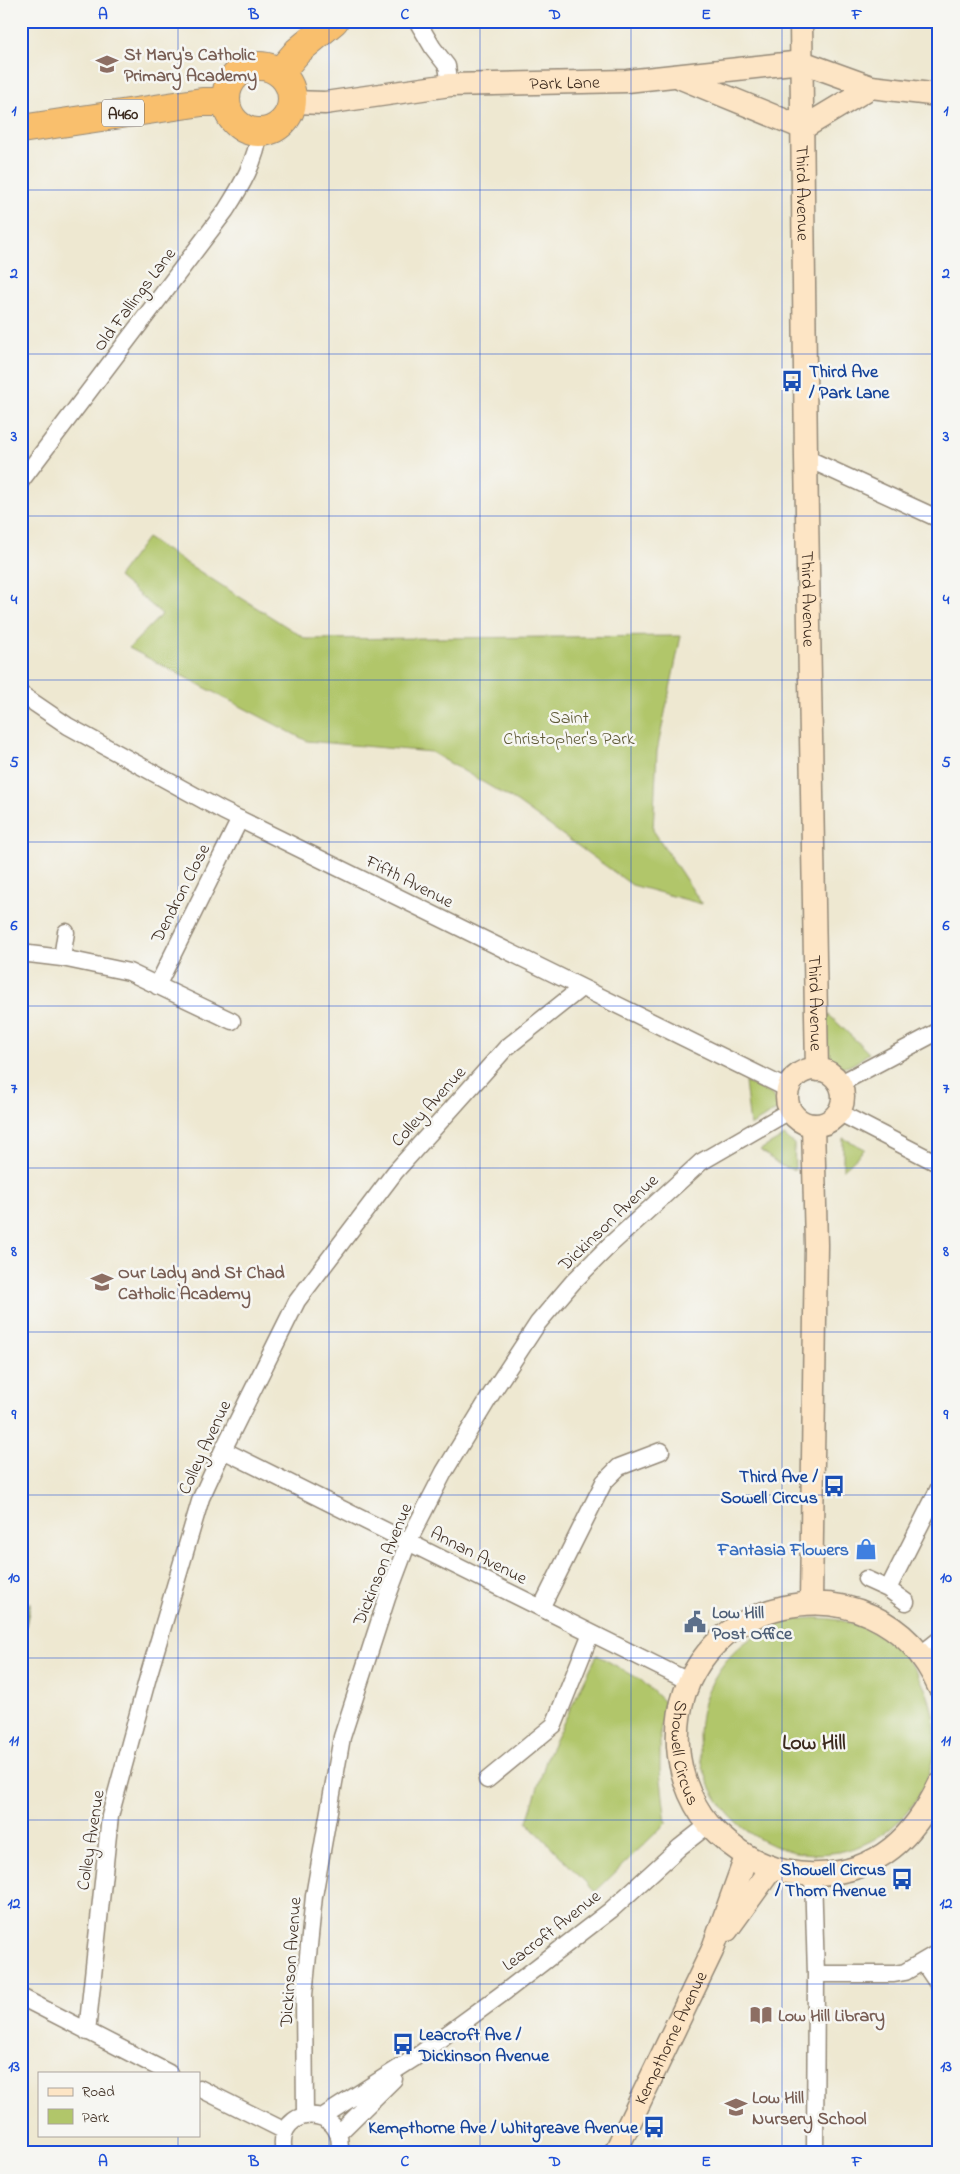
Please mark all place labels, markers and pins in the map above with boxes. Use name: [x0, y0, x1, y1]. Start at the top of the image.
place label: St Mary's Catholic Primary Academy: [124, 43, 257, 91]
school or university icon: St Mary's Catholic Primary Academy: [94, 51, 120, 77]
place label: Third Ave / Park Lane: [808, 360, 890, 407]
bus stop icon: Third Ave / Park Lane: [779, 368, 805, 394]
place label: Our Lady and St Chad Catholic Academy: [118, 1261, 286, 1309]
school or university icon: Our Lady and St Chad Catholic Academy: [89, 1269, 115, 1295]
place label: Third Ave / Sowell Circus: [721, 1465, 818, 1512]
bus stop icon: Third Ave / Sowell Circus: [821, 1473, 847, 1499]
shop icon: Fantasia Flowers: [853, 1536, 879, 1562]
place label: Fantasia Flowers: [717, 1538, 849, 1564]
place label: Low Hill Post Office: [712, 1601, 793, 1648]
public building icon: Low Hill Post Office: [682, 1609, 708, 1635]
place label: Showell Circus / Thorn Avenue: [774, 1858, 887, 1905]
bus stop icon: Showell Circus / Thorn Avenue: [889, 1866, 915, 1892]
library icon: Low Hill Library: [748, 2002, 774, 2028]
place label: Low Hill Library: [778, 2004, 885, 2031]
place label: Leacroft Ave / Dickinson Avenue: [418, 2023, 550, 2070]
bus stop icon: Leacroft Ave / Dickinson Avenue: [390, 2031, 416, 2057]
place label: Low Hill Nursery School: [752, 2086, 867, 2134]
school or university icon: Low Hill Nursery School: [723, 2094, 749, 2120]
bus stop icon: Kempthorne Ave / Whitgreave Avenue: [641, 2114, 667, 2140]
place label: Kempthorne Ave / Whitgreave Avenue: [368, 2116, 639, 2143]

